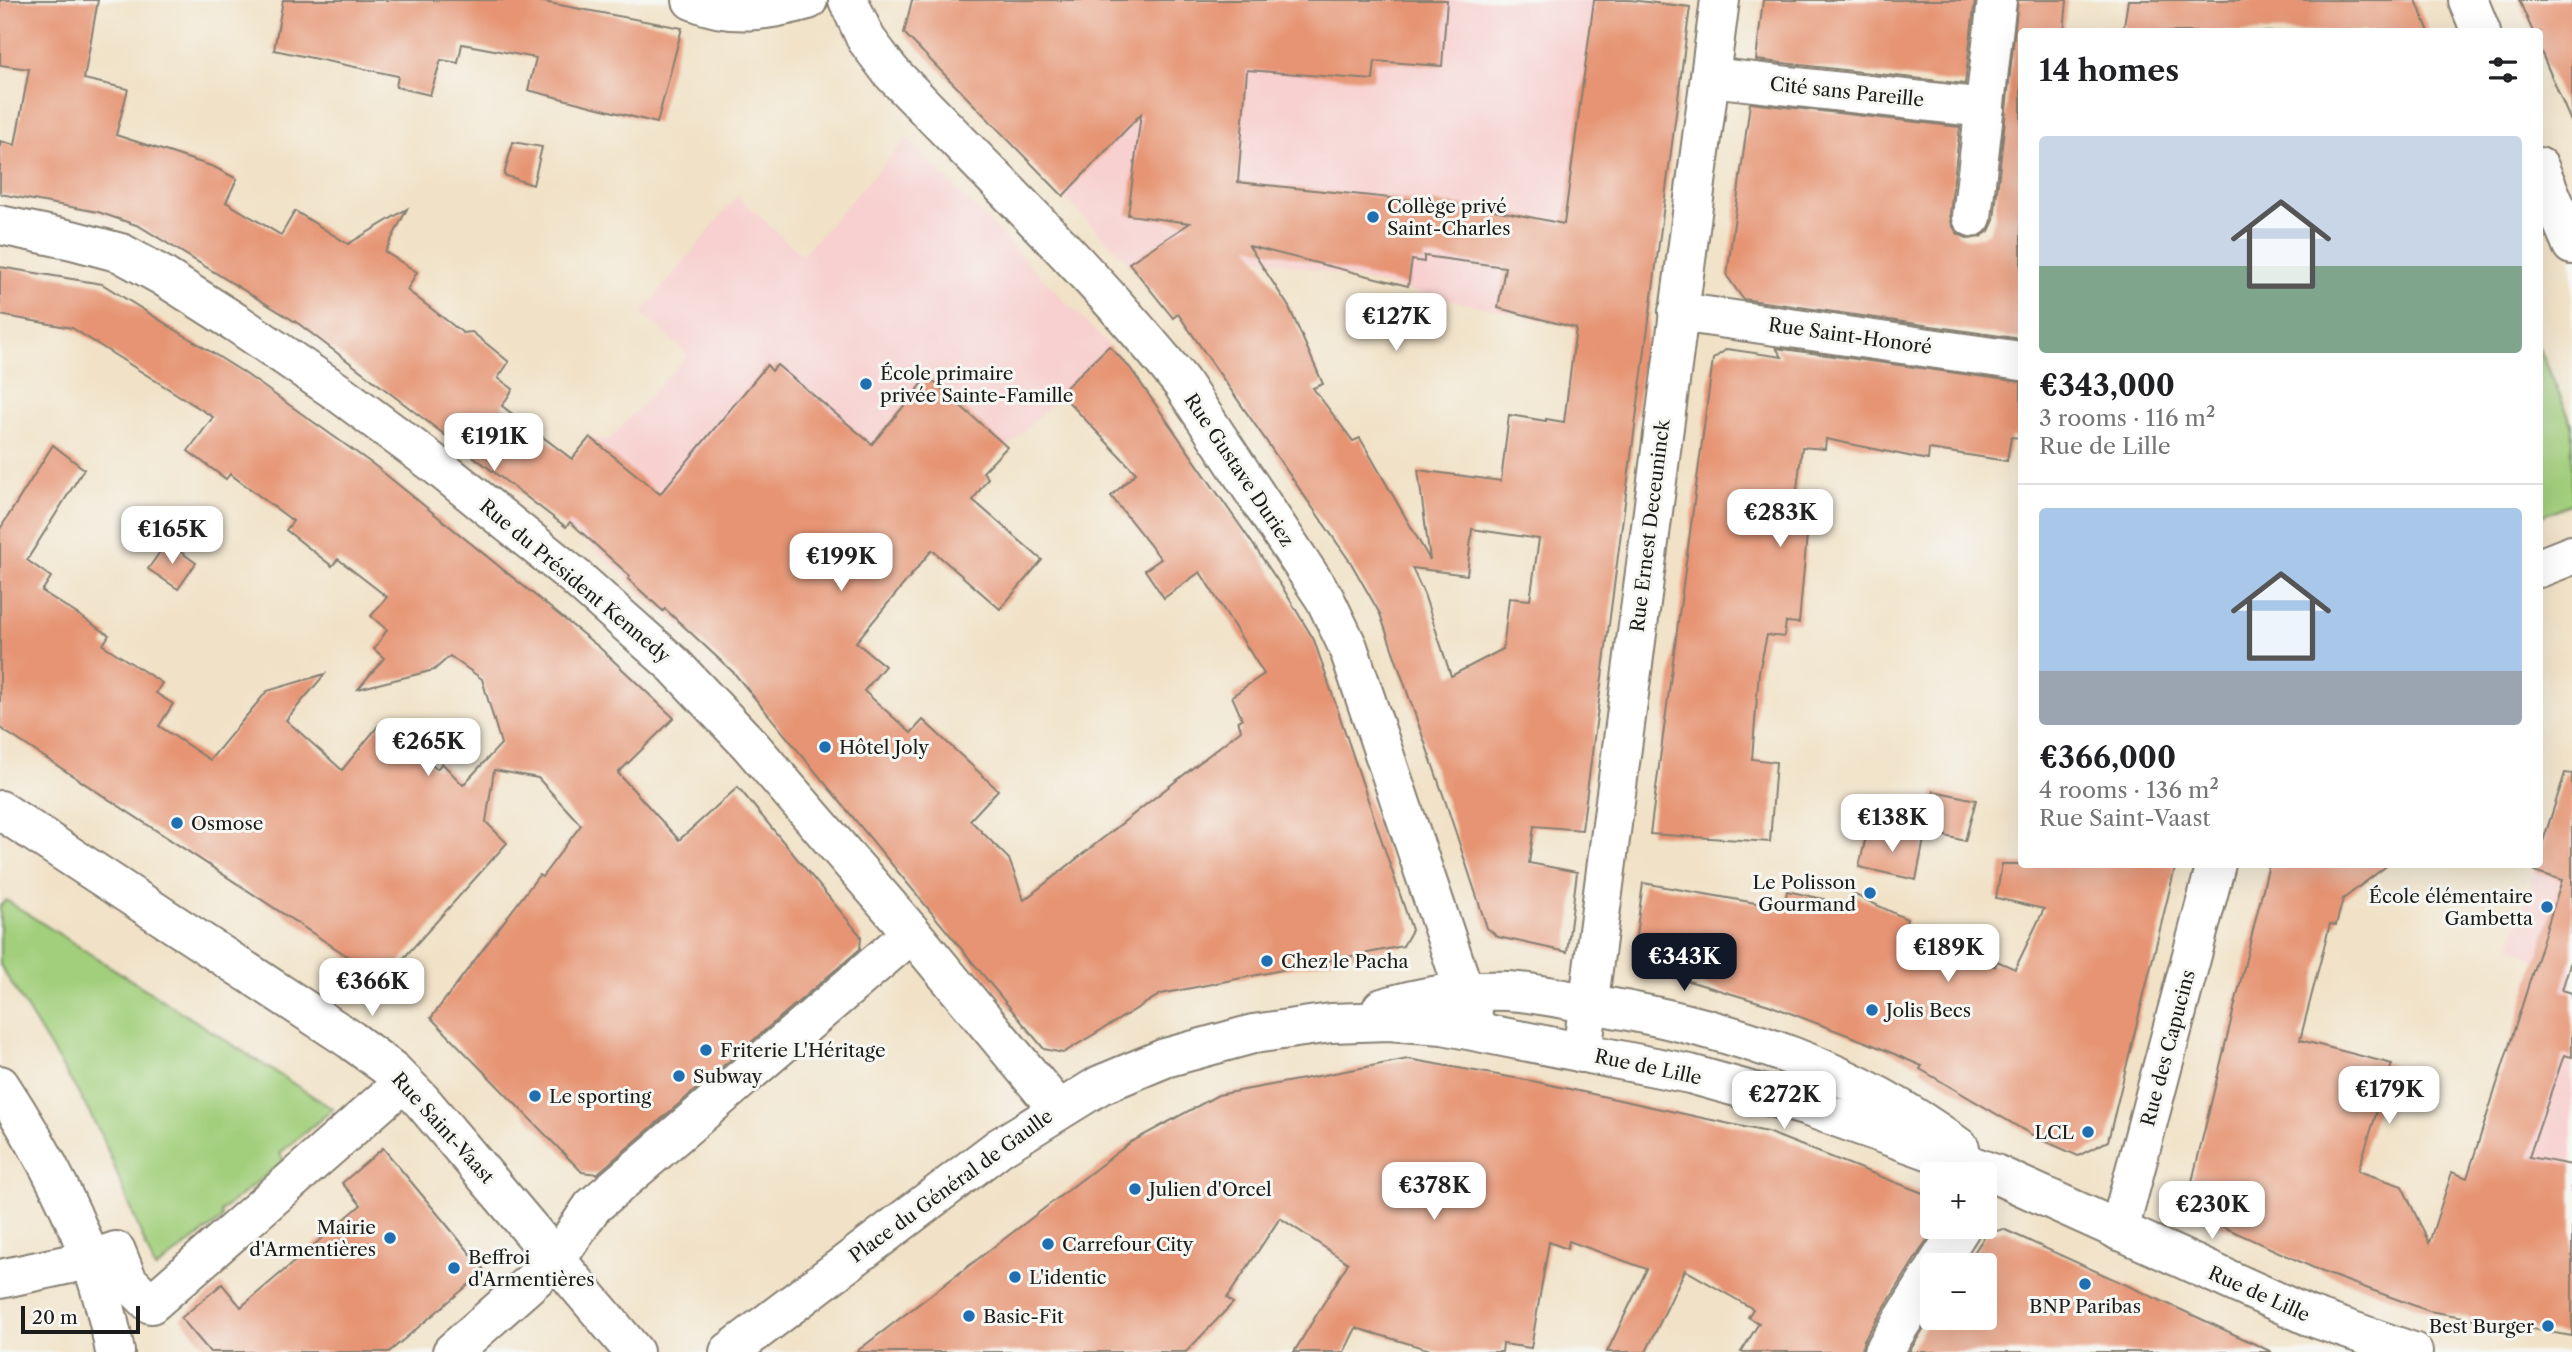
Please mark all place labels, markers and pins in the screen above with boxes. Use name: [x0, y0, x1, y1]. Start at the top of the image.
place label: Collège privé Saint-Charles: [1387, 195, 1511, 240]
marker: Collège privé Saint-Charles: [1365, 209, 1381, 225]
pin: €127K: [1347, 294, 1445, 353]
place label: École primaire privée Sainte-Famille: [880, 362, 1073, 407]
marker: École primaire privée Sainte-Famille: [858, 376, 874, 392]
pin: €191K: [445, 414, 543, 473]
pin: €283K: [1731, 490, 1829, 549]
pin: €165K: [123, 506, 221, 566]
pin: €199K: [792, 534, 890, 593]
pin: €265K: [379, 718, 477, 778]
place label: Hôtel Joly: [839, 736, 929, 759]
marker: Hôtel Joly: [817, 739, 833, 755]
pin: €138K: [1843, 794, 1941, 854]
place label: Osmose: [191, 812, 263, 835]
marker: Osmose: [169, 815, 185, 831]
place label: Le Polisson Gourmand: [1753, 871, 1856, 916]
marker: Le Polisson Gourmand: [1862, 885, 1878, 901]
place label: École élémentaire Gambetta: [2369, 885, 2533, 930]
marker: École élémentaire Gambetta: [2539, 899, 2555, 915]
pin: €189K: [1899, 925, 1997, 984]
pin: €343K: [1635, 934, 1733, 993]
place label: Chez le Pacha: [1281, 950, 1409, 973]
marker: Chez le Pacha: [1259, 953, 1275, 969]
pin: €366K: [323, 958, 421, 1018]
place label: Jolis Becs: [1883, 999, 1971, 1022]
marker: Jolis Becs: [1864, 1002, 1880, 1018]
place label: Friterie L'Héritage: [720, 1039, 886, 1062]
marker: Friterie L'Héritage: [698, 1042, 714, 1058]
place label: Subway: [693, 1065, 763, 1088]
pin: €179K: [2340, 1066, 2438, 1126]
marker: Subway: [671, 1068, 687, 1084]
pin: €272K: [1735, 1072, 1833, 1131]
place label: Le sporting: [549, 1085, 652, 1108]
marker: Le sporting: [527, 1088, 543, 1104]
place label: LCL: [2034, 1121, 2075, 1144]
marker: LCL: [2080, 1124, 2096, 1140]
pin: €378K: [1385, 1162, 1483, 1222]
place label: Julien d'Orcel: [1146, 1178, 1272, 1201]
marker: Julien d'Orcel: [1127, 1181, 1143, 1197]
pin: €230K: [2163, 1182, 2261, 1241]
place label: Mairie d'Armentières: [249, 1216, 376, 1261]
marker: Mairie d'Armentières: [382, 1230, 398, 1246]
place label: Carrefour City: [1062, 1233, 1194, 1256]
marker: Carrefour City: [1040, 1236, 1056, 1252]
place label: Beffroi d'Armentières: [468, 1246, 595, 1291]
marker: Beffroi d'Armentières: [446, 1260, 462, 1276]
place label: L'identic: [1029, 1266, 1106, 1289]
marker: L'identic: [1007, 1269, 1023, 1285]
marker: BNP Paribas: [2077, 1276, 2093, 1292]
place label: BNP Paribas: [2029, 1295, 2141, 1318]
place label: Basic-Fit: [983, 1305, 1064, 1328]
marker: Basic-Fit: [961, 1308, 977, 1324]
place label: Best Burger: [2429, 1315, 2534, 1338]
marker: Best Burger: [2540, 1318, 2556, 1334]

